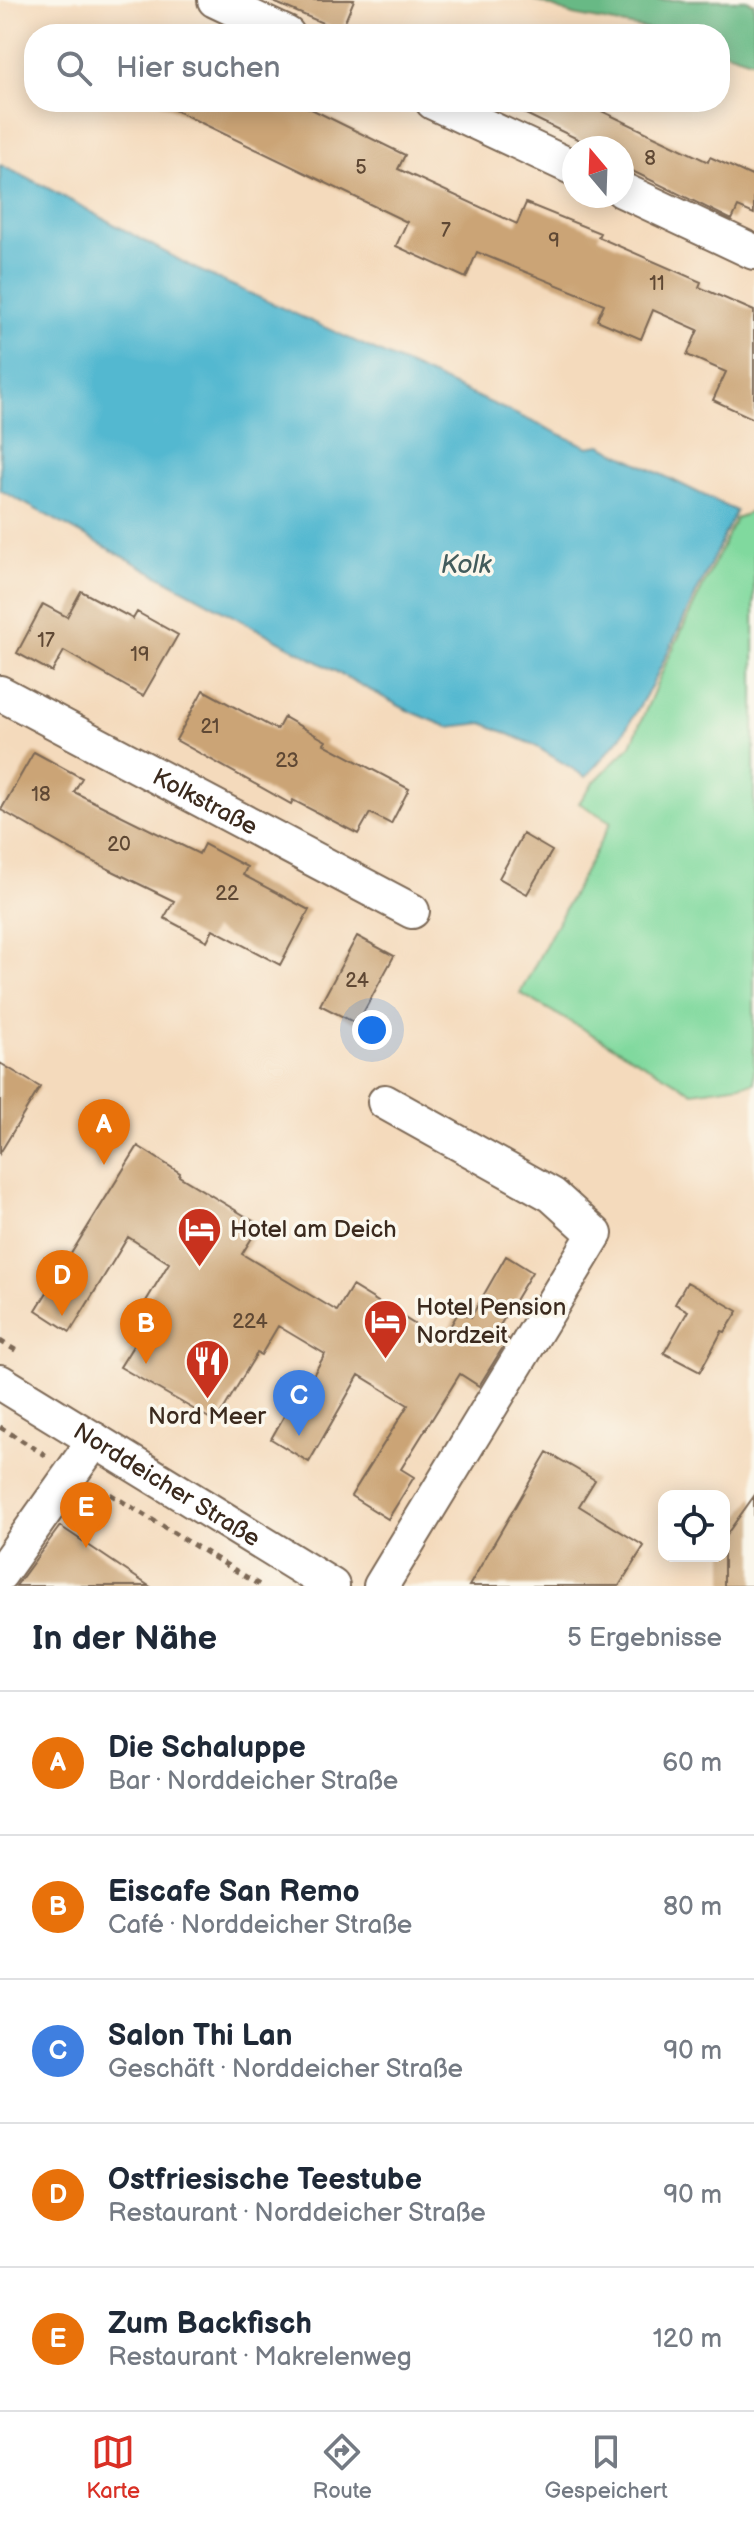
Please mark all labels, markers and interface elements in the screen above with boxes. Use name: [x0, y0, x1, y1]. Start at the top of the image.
search box: [24, 24, 730, 112]
icon: search: [52, 46, 96, 90]
text: Hier suchen: [116, 50, 281, 86]
north arrow: [562, 136, 634, 208]
house number: 8: [644, 147, 656, 171]
house number: 5: [355, 156, 367, 180]
house number: 7: [441, 219, 451, 243]
house number: 9: [548, 229, 560, 253]
house number: 11: [649, 272, 665, 296]
water label: Kolk: [441, 550, 492, 581]
house number: 17: [37, 629, 55, 653]
house number: 19: [130, 643, 150, 667]
house number: 21: [200, 715, 220, 739]
house number: 23: [275, 749, 299, 773]
street label: Kolkstraße: [147, 762, 262, 842]
house number: 18: [31, 783, 51, 807]
house number: 20: [107, 833, 131, 857]
house number: 22: [215, 882, 239, 906]
house number: 24: [345, 969, 369, 993]
your location: [352, 1010, 392, 1050]
pin: A: [78, 1099, 130, 1165]
hotel icon: Hotel am Deich: [175, 1205, 223, 1268]
place label: Hotel am Deich: [230, 1215, 397, 1244]
pin: D: [36, 1250, 88, 1316]
place label: Hotel Pension Nordzeit: [416, 1293, 566, 1350]
hotel icon: Hotel Pension Nordzeit: [361, 1297, 409, 1360]
pin: B: [120, 1298, 172, 1364]
house number: 224: [232, 1310, 268, 1334]
restaurant icon: Nord Meer: [183, 1338, 231, 1401]
pin: C: [273, 1370, 325, 1436]
place label: Nord Meer: [148, 1402, 266, 1431]
street label: Norddeicher Straße: [68, 1417, 265, 1553]
pin: E: [60, 1482, 112, 1548]
map controls: [658, 1490, 730, 1562]
button: locate: [658, 1490, 730, 1562]
text: In der Nähe: [32, 1618, 217, 1659]
text: 5 Ergebnisse: [567, 1623, 722, 1654]
text: Die Schaluppe: [108, 1730, 306, 1766]
text: A: [50, 1748, 66, 1779]
text: 60 m: [662, 1748, 722, 1779]
text: Bar · Norddeicher Straße: [108, 1766, 398, 1797]
text: Eiscafe San Remo: [108, 1874, 360, 1910]
text: B: [49, 1892, 67, 1923]
text: 80 m: [663, 1892, 722, 1923]
text: Café · Norddeicher Straße: [108, 1910, 412, 1941]
text: Salon Thi Lan: [108, 2018, 293, 2054]
text: C: [49, 2036, 67, 2067]
text: 90 m: [663, 2036, 722, 2067]
text: Geschäft · Norddeicher Straße: [108, 2054, 463, 2085]
text: Ostfriesische Teestube: [108, 2162, 422, 2198]
text: D: [49, 2180, 67, 2211]
text: 90 m: [663, 2180, 722, 2211]
text: Restaurant · Norddeicher Straße: [108, 2198, 486, 2229]
text: Zum Backfisch: [108, 2306, 312, 2342]
text: E: [50, 2324, 66, 2355]
text: 120 m: [653, 2324, 722, 2355]
text: Restaurant · Makrelenweg: [108, 2342, 412, 2373]
tab: Karte: [86, 2430, 140, 2505]
tab: Route: [313, 2430, 372, 2505]
tab: Gespeichert: [544, 2430, 668, 2505]

